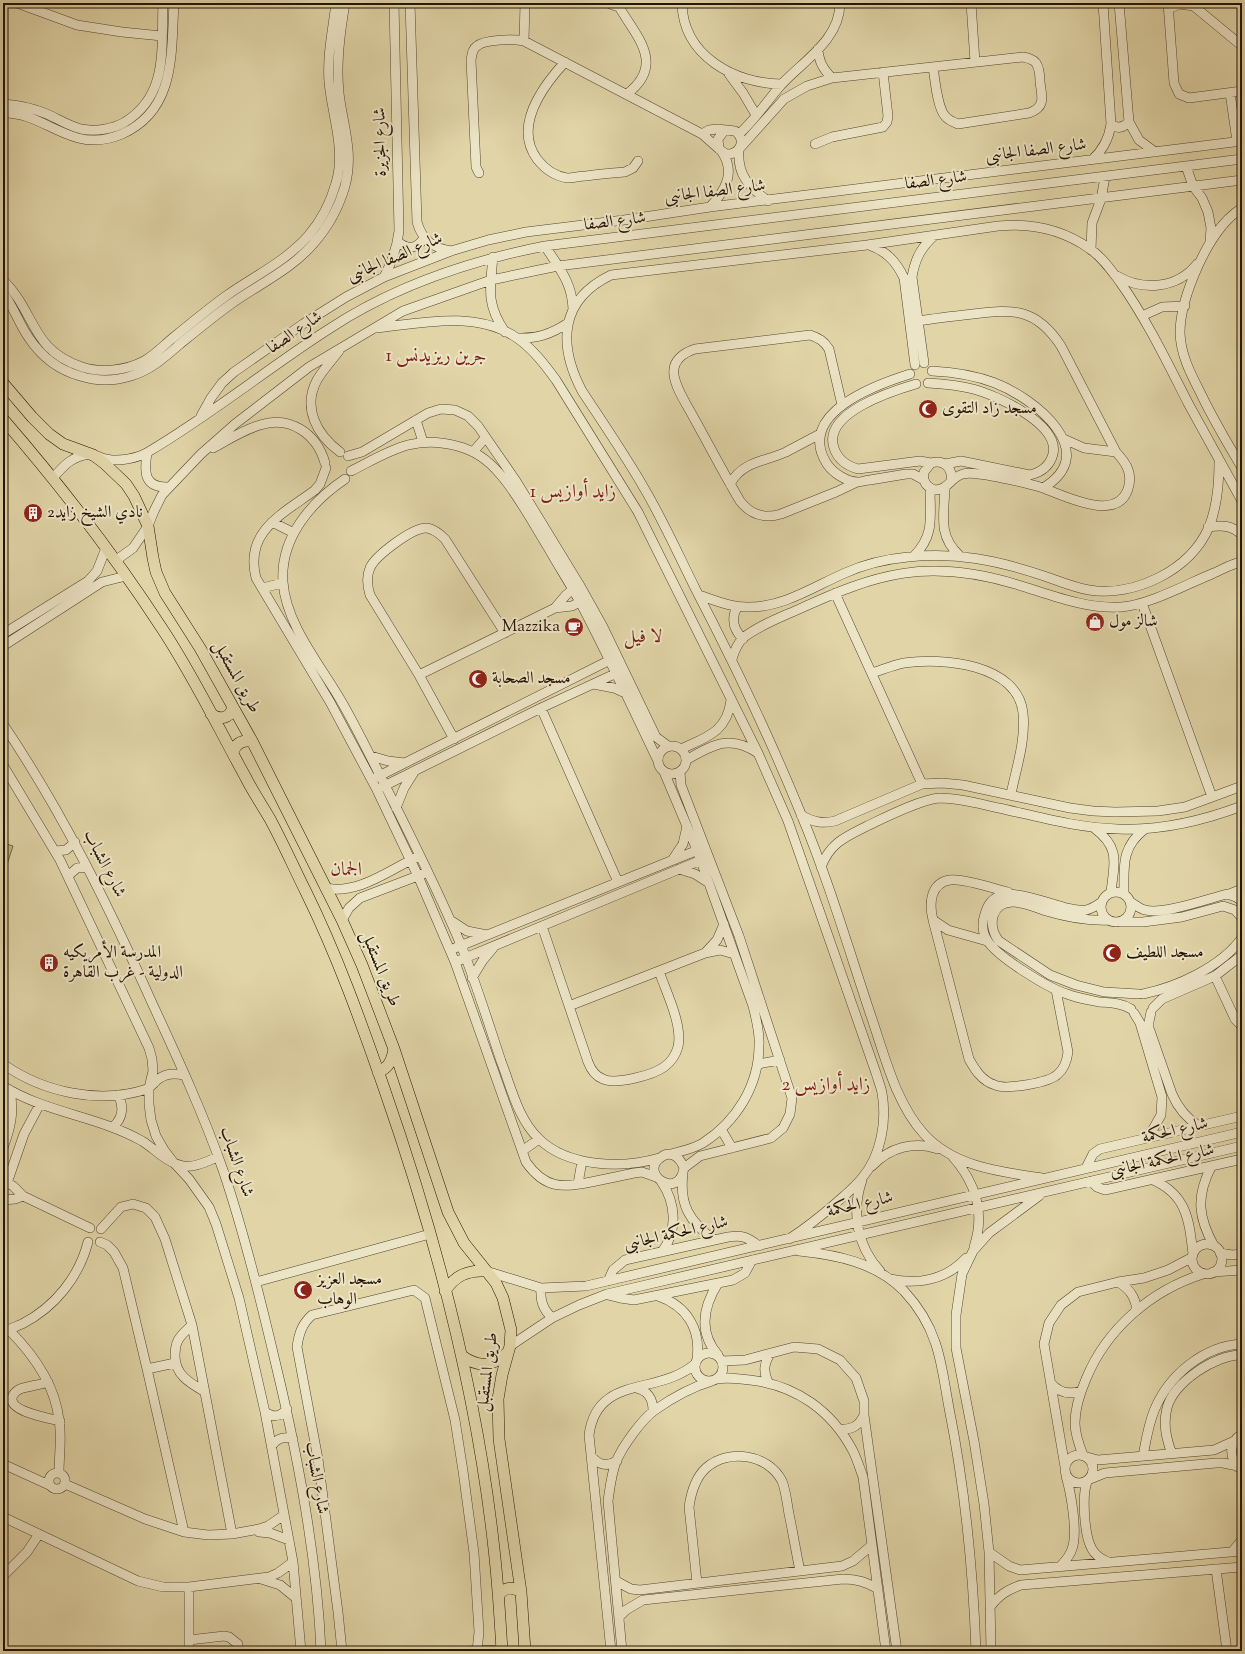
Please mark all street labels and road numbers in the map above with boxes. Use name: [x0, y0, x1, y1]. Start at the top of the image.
street label: شارع الجزيرة: [368, 107, 394, 177]
street label: شارع الصفا الجانبى: [984, 133, 1088, 169]
street label: شارع الصفا: [904, 165, 968, 197]
street label: شارع الصفا الجانبى: [663, 174, 767, 210]
street label: شارع الصفا: [583, 206, 647, 238]
street label: شارع الصفا الجانبى: [344, 227, 446, 289]
street label: شارع الصفا: [262, 306, 328, 360]
street label: طريق المستقبل: [206, 636, 266, 718]
street label: شارع الشباب: [77, 826, 131, 902]
street label: طريق المستقبل: [354, 928, 406, 1010]
street label: شارع الحكمة: [1140, 1112, 1210, 1150]
street label: شارع الشباب: [213, 1123, 259, 1201]
street label: شارع الحكمة الجانبى: [1107, 1138, 1217, 1184]
street label: شارع الحكمة: [825, 1186, 895, 1224]
street label: شارع الحكمة الجانبى: [621, 1210, 731, 1258]
street label: طريق المستقبل: [471, 1331, 505, 1413]
street label: شارع الشباب: [298, 1440, 334, 1516]

